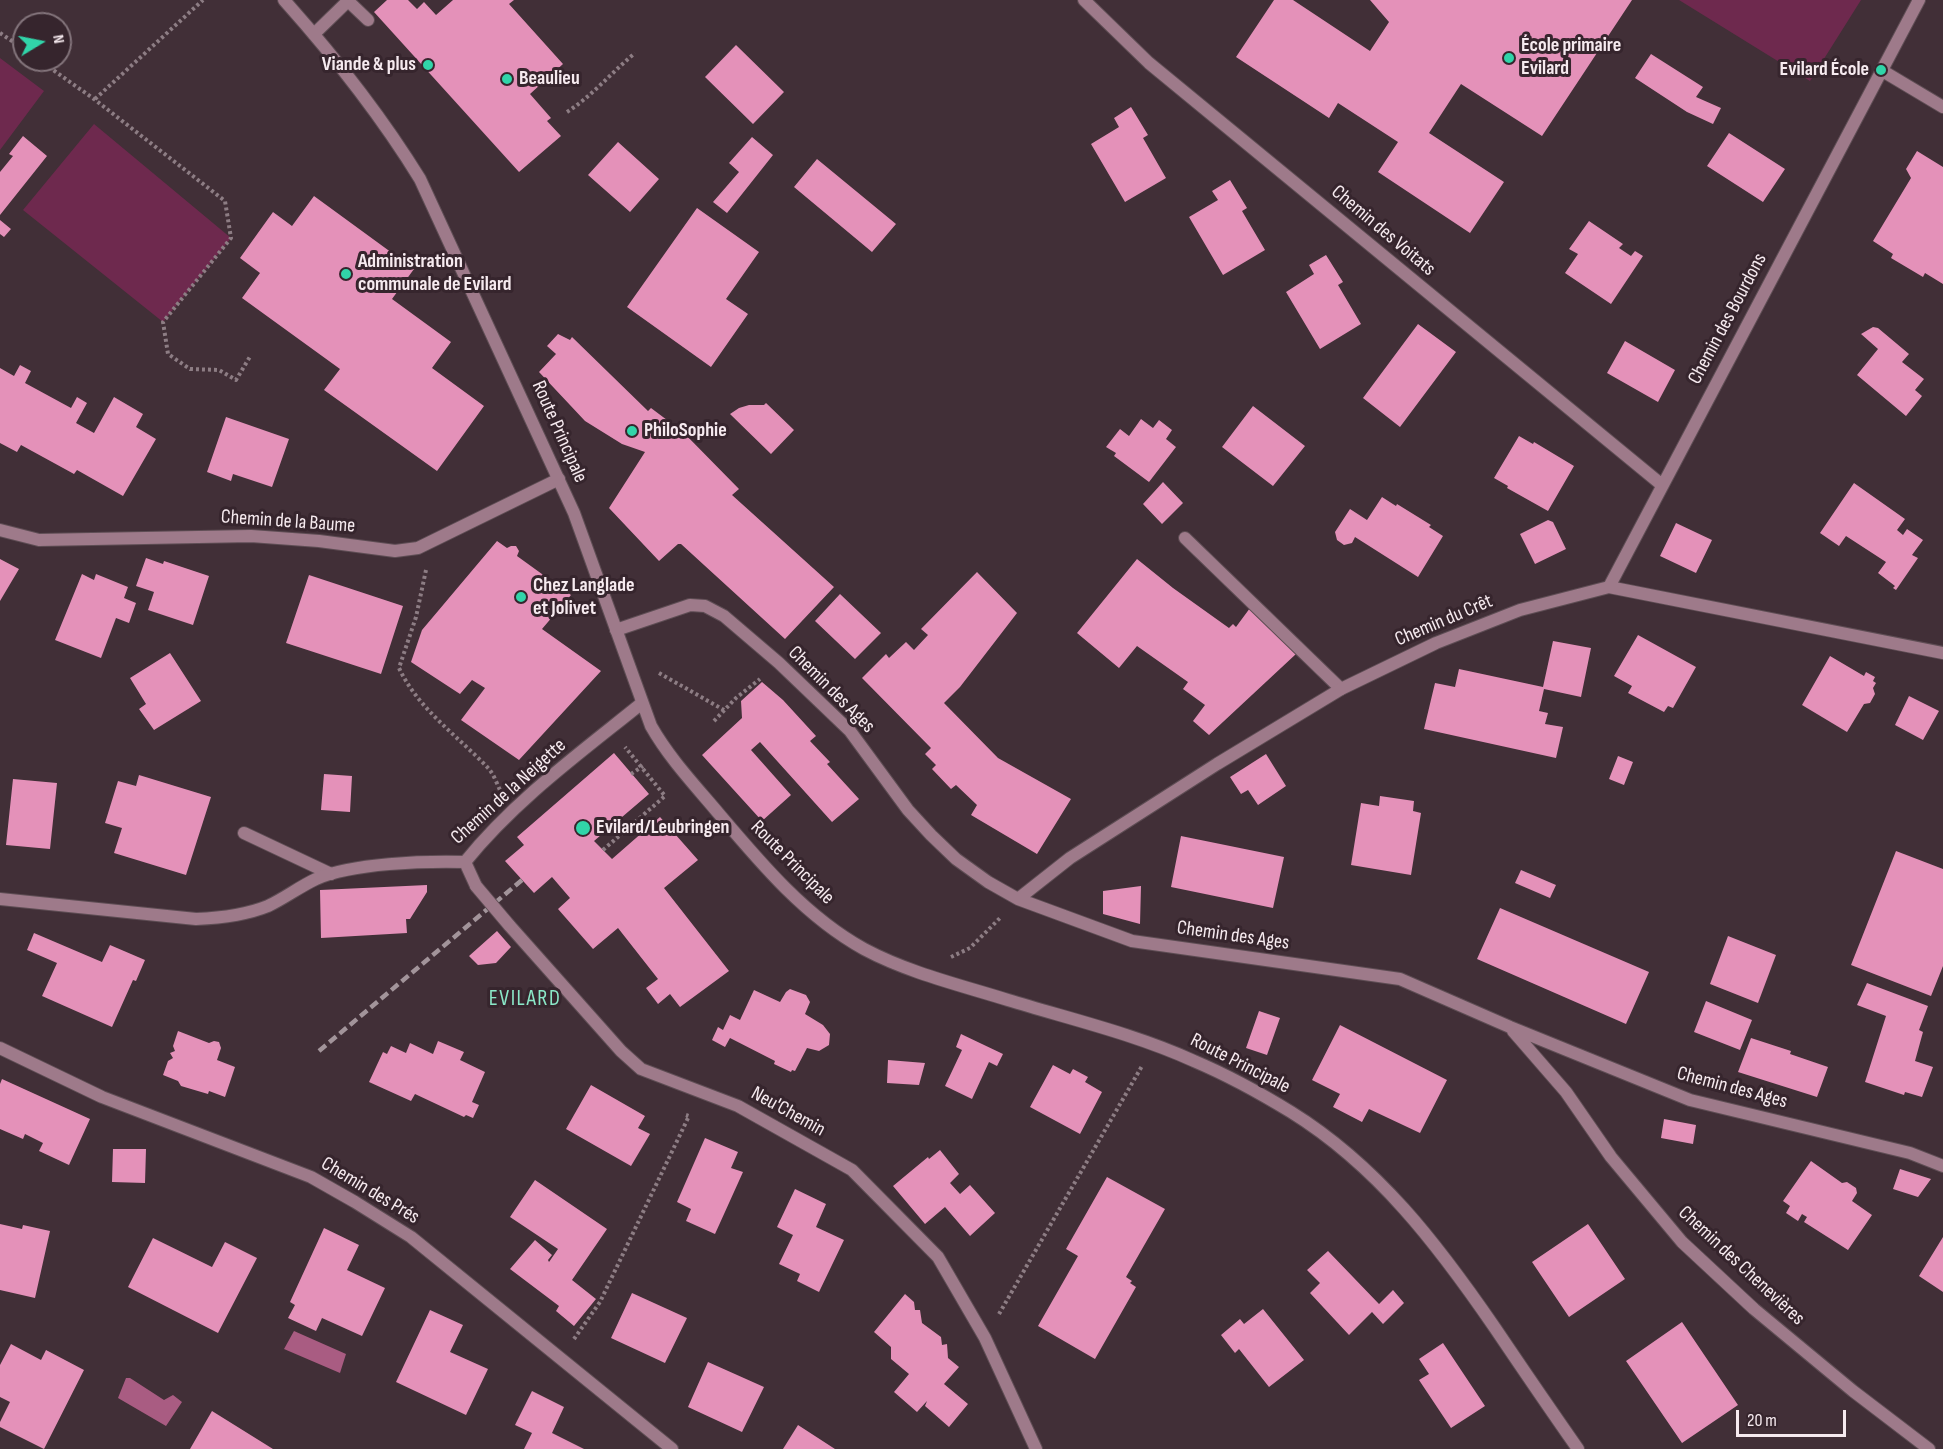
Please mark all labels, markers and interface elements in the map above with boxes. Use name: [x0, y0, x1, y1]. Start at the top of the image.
north arrow: [12, 12, 72, 72]
text: N: [48, 33, 68, 45]
place label: École primaire Evilard: [1521, 34, 1621, 81]
marker: École primaire Evilard: [1502, 51, 1516, 65]
place label: Viande & plus: [322, 53, 416, 77]
marker: Viande & plus: [421, 58, 435, 72]
place label: Evilard École: [1780, 58, 1869, 82]
marker: Evilard École: [1874, 63, 1888, 77]
place label: Beaulieu: [519, 67, 580, 91]
marker: Beaulieu: [500, 72, 514, 86]
street label: Chemin des Voitats: [1326, 180, 1440, 282]
street label: Chemin des Bourdons: [1683, 249, 1773, 389]
place label: Administration communale de Evilard: [358, 250, 512, 297]
marker: Administration communale de Evilard: [339, 267, 353, 281]
street label: Route Principale: [526, 377, 592, 487]
place label: PhiloSophie: [644, 419, 727, 443]
marker: PhiloSophie: [625, 424, 639, 438]
street label: Chemin de la Baume: [220, 505, 356, 539]
place label: Chez Langlade et Jolivet: [533, 574, 635, 621]
marker: Chez Langlade et Jolivet: [514, 590, 528, 604]
street label: Chemin du Crêt: [1392, 590, 1496, 652]
street label: Chemin des Ages: [782, 641, 880, 739]
street label: Chemin de la Neigette: [446, 734, 572, 850]
place label: Evilard/Leubringen: [596, 816, 729, 840]
street label: Route Principale: [745, 816, 839, 910]
marker: Evilard/Leubringen: [574, 819, 592, 837]
street label: Chemin des Ages: [1175, 916, 1291, 956]
district label: EVILARD: [489, 986, 561, 1012]
street label: Route Principale: [1186, 1029, 1294, 1099]
street label: Chemin des Ages: [1674, 1062, 1790, 1114]
street label: Neu'Chemin: [747, 1082, 829, 1142]
street label: Chemin des Prés: [316, 1152, 424, 1230]
street label: Chemin des Chenevières: [1673, 1201, 1809, 1331]
scale bar: [1739, 1398, 1848, 1436]
text: 20 m: [1747, 1410, 1777, 1431]

